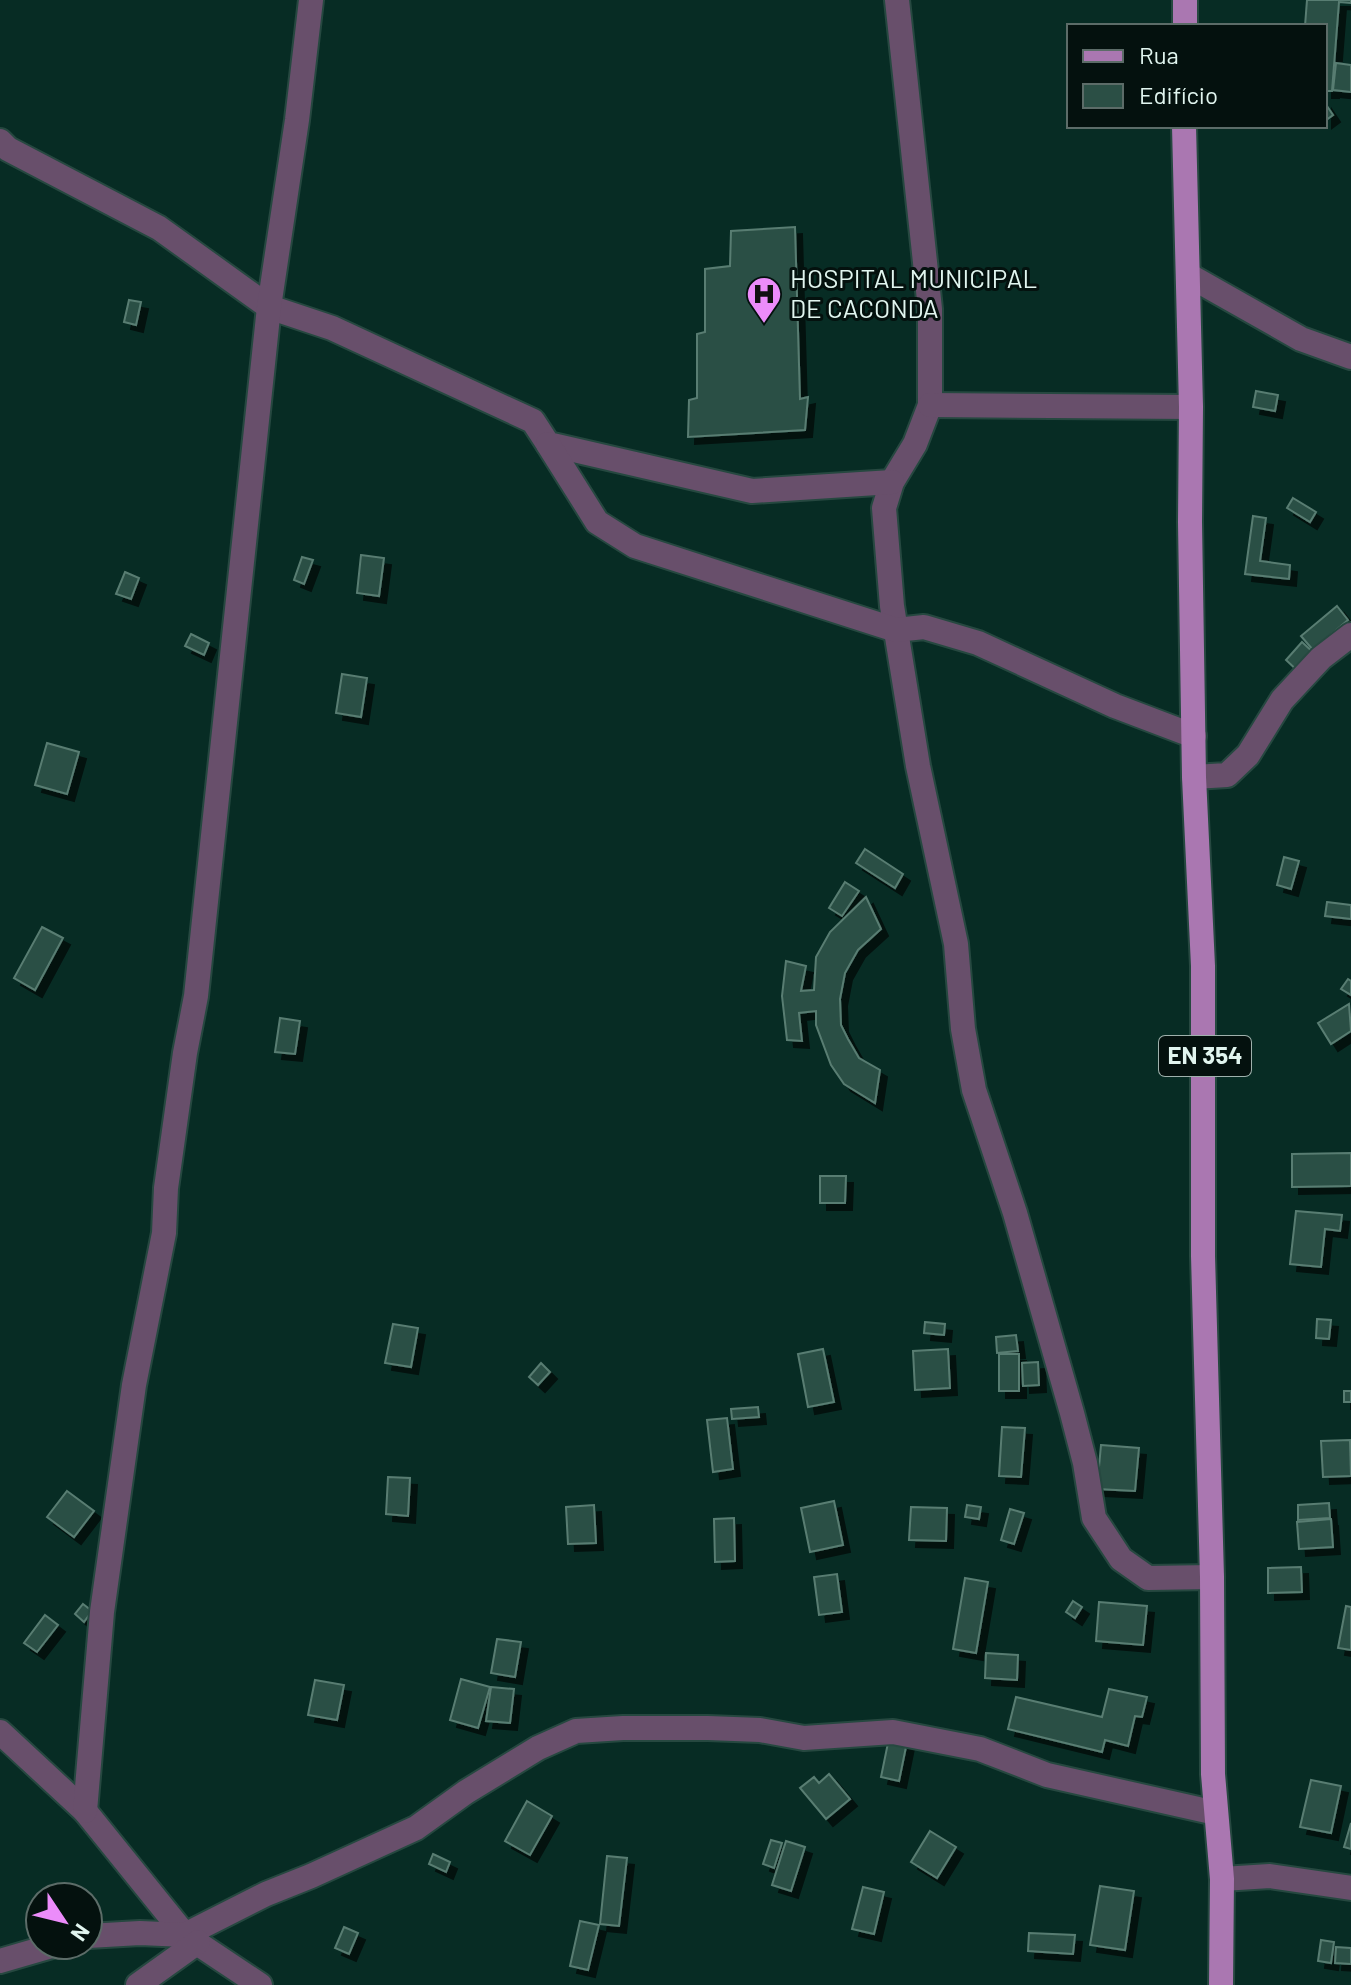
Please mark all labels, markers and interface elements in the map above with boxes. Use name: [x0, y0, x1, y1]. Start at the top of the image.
legend: [1067, 24, 1327, 128]
text: Rua: [1139, 40, 1179, 69]
text: Edifício: [1139, 80, 1218, 109]
place label: HOSPITAL MUNICIPAL DE CACONDA: [790, 262, 1037, 323]
hospital icon: HOSPITAL MUNICIPAL DE CACONDA: [745, 275, 783, 325]
road number: EN 354: [1159, 1036, 1251, 1076]
north arrow: [24, 1881, 104, 1961]
text: N: [66, 1920, 96, 1946]

